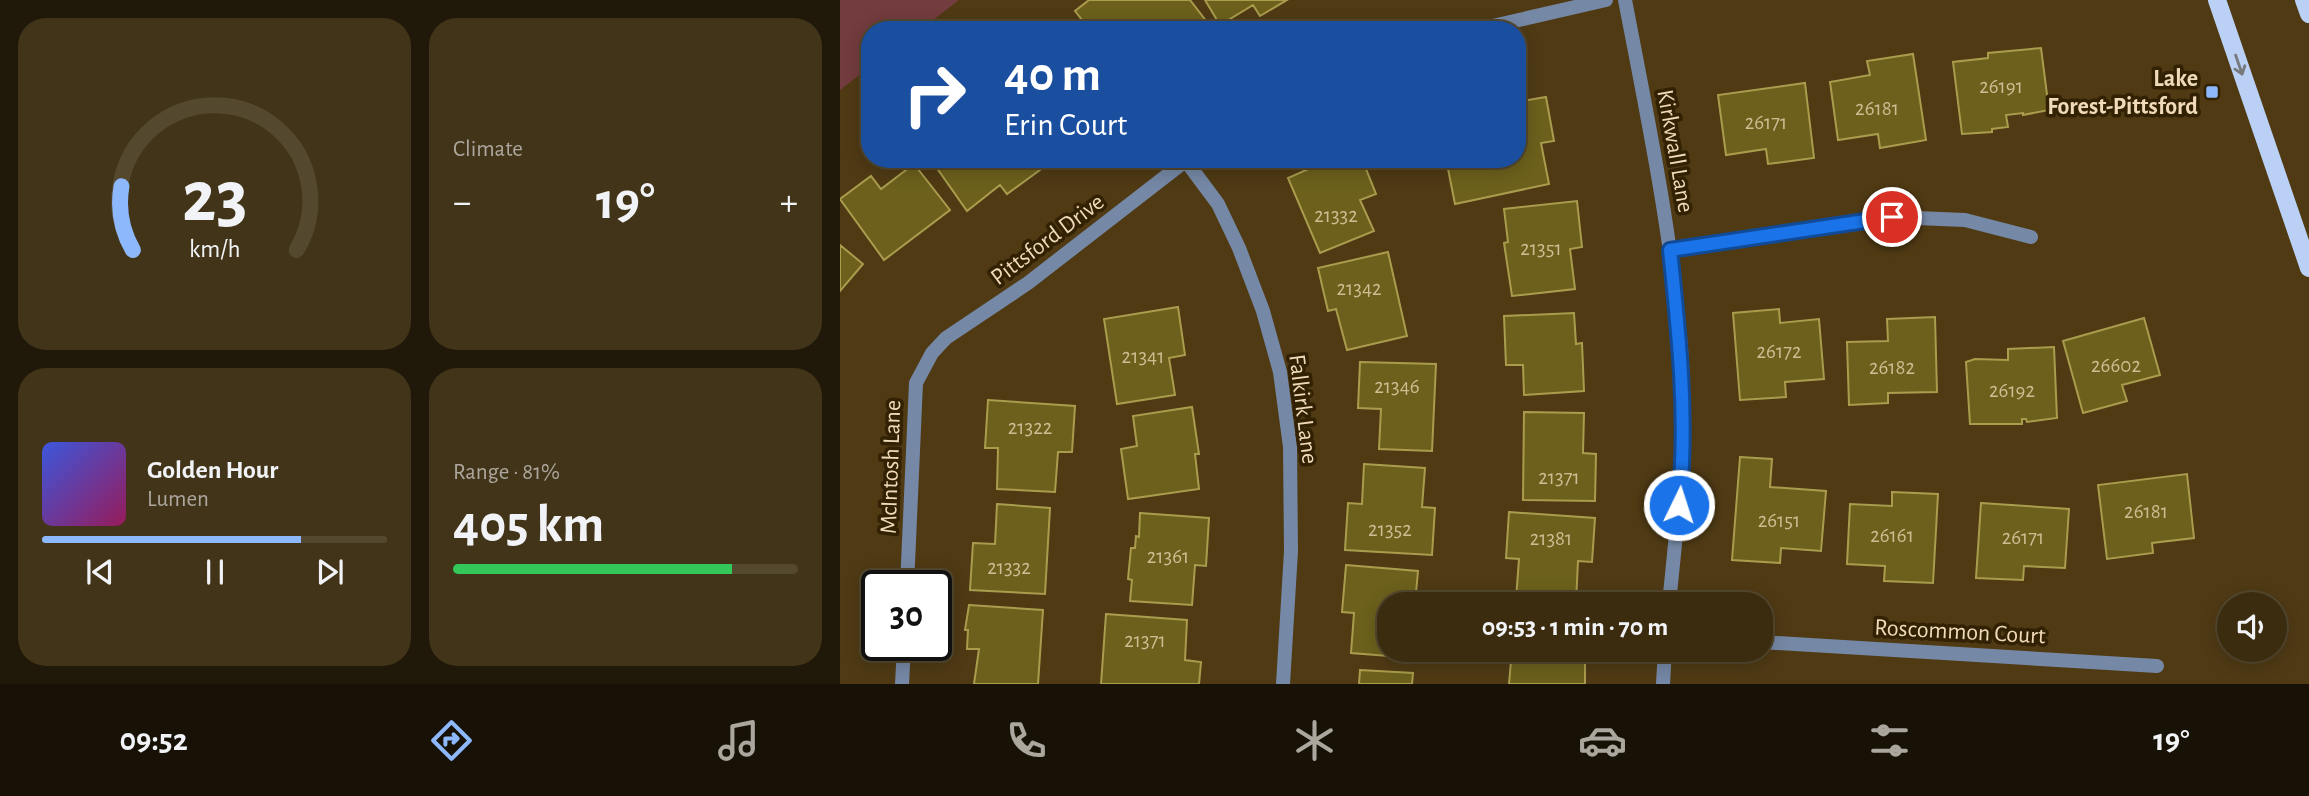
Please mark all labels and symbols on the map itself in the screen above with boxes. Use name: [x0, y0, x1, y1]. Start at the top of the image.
one-way arrow: [2234, 53, 2246, 75]
place label: Lake Forest-Pittsford: [2047, 67, 2198, 119]
house number: 26191: [1979, 76, 2023, 97]
marker: Lake Forest-Pittsford: [2204, 84, 2220, 100]
street label: Kirkwall Lane: [1652, 88, 1698, 215]
house number: 26181: [1855, 98, 1899, 119]
house number: 26171: [1745, 112, 1787, 133]
pin: [1862, 187, 1922, 247]
street label: Pittsford Drive: [987, 190, 1109, 290]
house number: 21332: [1314, 205, 1358, 226]
house number: 21351: [1520, 238, 1562, 259]
house number: 21342: [1336, 278, 1382, 299]
house number: 26172: [1757, 341, 1801, 362]
house number: 21341: [1122, 346, 1164, 367]
street label: Falkirk Lane: [1284, 353, 1322, 465]
house number: 26602: [2091, 355, 2141, 376]
house number: 26182: [1869, 357, 1915, 378]
house number: 21346: [1374, 376, 1420, 397]
house number: 26192: [1989, 380, 2035, 401]
street label: McIntosh Lane: [877, 400, 905, 535]
house number: 21322: [1008, 417, 1052, 438]
house number: 21371: [1538, 467, 1580, 488]
position arrow: [1642, 468, 1716, 542]
house number: 26181: [2124, 501, 2168, 522]
house number: 26151: [1758, 510, 1800, 531]
house number: 21352: [1368, 519, 1412, 540]
house number: 26161: [1870, 525, 1914, 546]
house number: 26171: [2002, 527, 2044, 548]
house number: 21381: [1530, 528, 1572, 549]
house number: 21361: [1147, 546, 1189, 567]
house number: 21332: [987, 557, 1031, 578]
speed limit sign: 30: [861, 570, 952, 661]
street label: Roscommon Court: [1874, 616, 2046, 648]
house number: 21371: [1124, 630, 1166, 651]

